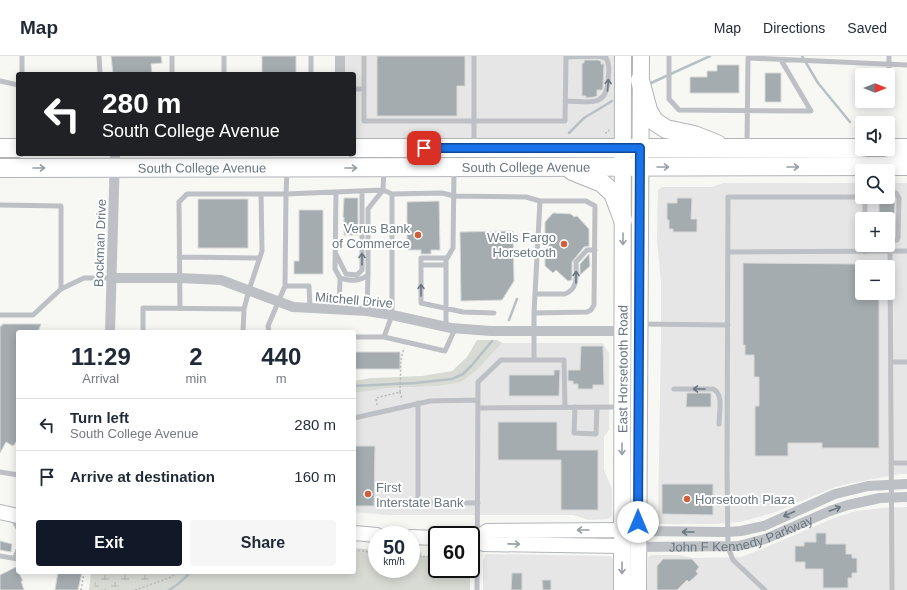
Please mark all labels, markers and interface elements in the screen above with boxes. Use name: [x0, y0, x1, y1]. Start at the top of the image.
text: Map: [20, 17, 58, 38]
text: Map: [714, 20, 741, 36]
text: Directions: [763, 20, 825, 36]
text: Saved: [847, 20, 887, 36]
north arrow: [855, 68, 895, 108]
map controls: [855, 68, 895, 300]
one-way arrow: [604, 79, 611, 92]
icon: left: [36, 88, 88, 140]
text: 280 m: [102, 88, 181, 119]
button: sound: [855, 116, 895, 156]
text: South College Avenue: [102, 121, 280, 141]
pin: [407, 131, 441, 165]
icon: arrive: [413, 137, 435, 159]
street label: South College Avenue: [462, 159, 590, 174]
street label: South College Avenue: [138, 160, 266, 175]
one-way arrow: [656, 163, 669, 171]
one-way arrow: [786, 163, 799, 171]
one-way arrow: [32, 164, 45, 172]
one-way arrow: [344, 164, 357, 172]
button: search: [855, 164, 895, 204]
street label: Bockman Drive: [91, 199, 109, 287]
button: +: [855, 212, 895, 252]
place label: Verus Bank of Commerce: [332, 221, 410, 251]
marker: Verus Bank of Commerce: [413, 230, 423, 240]
place label: Wells Fargo Horsetooth: [487, 230, 556, 260]
one-way arrow: [619, 232, 627, 245]
marker: Wells Fargo Horsetooth: [559, 239, 569, 249]
one-way arrow: [358, 253, 366, 266]
button: −: [855, 260, 895, 300]
one-way arrow: [572, 271, 579, 284]
one-way arrow: [417, 284, 425, 297]
street label: Mitchell Drive: [314, 289, 394, 311]
street label: East Horsetooth Road: [615, 305, 630, 433]
text: 11:29: [71, 343, 131, 370]
text: 2: [189, 343, 203, 370]
text: 440: [261, 343, 301, 370]
text: Arrival: [82, 371, 119, 386]
text: min: [186, 371, 206, 386]
text: m: [276, 371, 287, 386]
one-way arrow: [693, 385, 706, 393]
text: Turn left: [70, 409, 129, 426]
icon: left: [36, 414, 58, 436]
text: 280 m: [294, 416, 336, 433]
text: South College Avenue: [70, 426, 198, 441]
one-way arrow: [618, 442, 626, 455]
icon: arrive: [36, 466, 58, 488]
text: Arrive at destination: [70, 468, 215, 485]
text: 160 m: [294, 468, 336, 485]
place label: First Interstate Bank: [376, 480, 464, 510]
marker: First Interstate Bank: [363, 489, 373, 499]
place label: Horsetooth Plaza: [695, 492, 795, 507]
marker: Horsetooth Plaza: [682, 494, 692, 504]
position arrow: [617, 501, 659, 543]
one-way arrow: [829, 505, 842, 512]
one-way arrow: [784, 511, 796, 518]
street label: John F Kennedy Parkway: [669, 512, 815, 554]
button: Exit: [36, 520, 182, 566]
button: Share: [190, 520, 336, 566]
speed limit sign: 60: [428, 526, 480, 578]
one-way arrow: [577, 526, 590, 534]
one-way arrow: [682, 528, 695, 536]
text: 50: [383, 536, 405, 558]
one-way arrow: [507, 540, 520, 548]
text: km/h: [383, 556, 405, 567]
one-way arrow: [618, 561, 626, 574]

